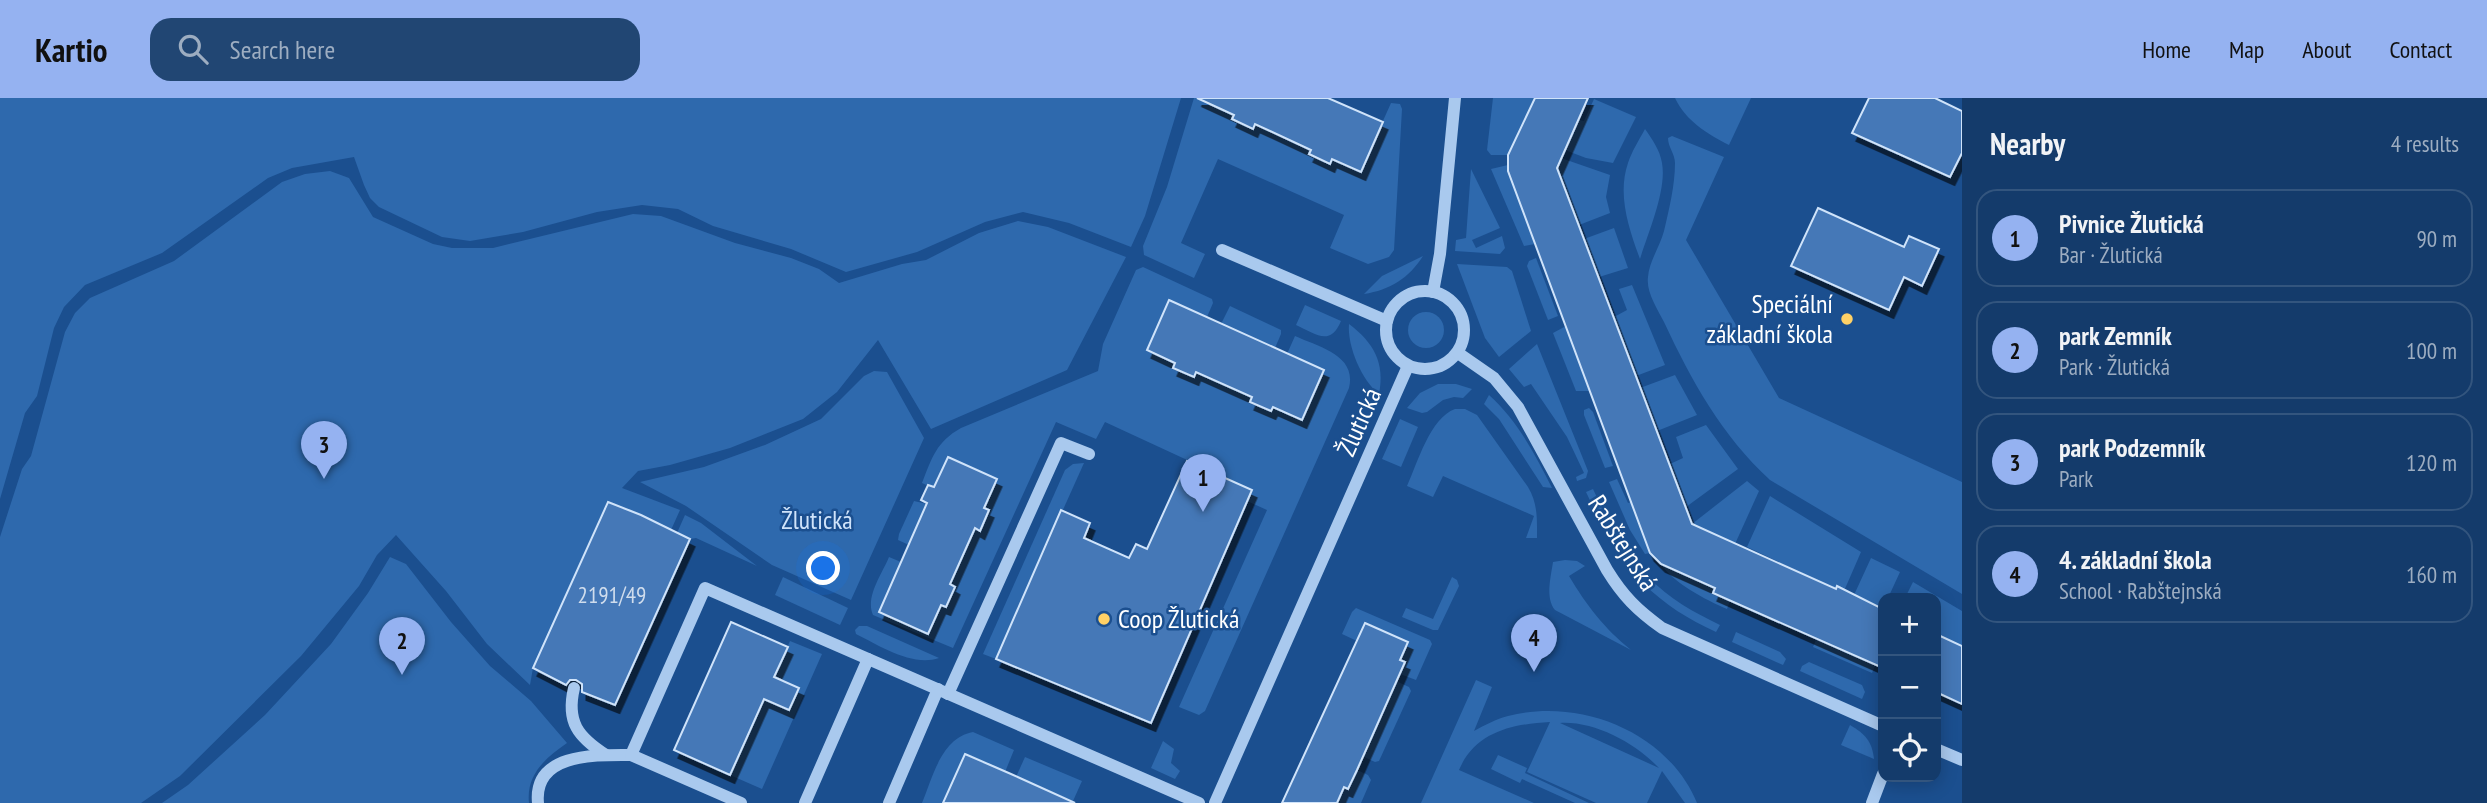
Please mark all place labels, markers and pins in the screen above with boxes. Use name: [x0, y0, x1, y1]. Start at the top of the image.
place label: Speciální základní škola: [1707, 287, 1833, 350]
marker: Speciální základní škola: [1839, 311, 1855, 327]
pin: 3: [301, 421, 347, 479]
pin: 1: [1180, 454, 1226, 512]
place label: Coop Žlutická: [1118, 602, 1239, 635]
marker: Coop Žlutická: [1096, 611, 1112, 627]
pin: 4: [1511, 614, 1557, 672]
pin: 2: [379, 617, 425, 675]

